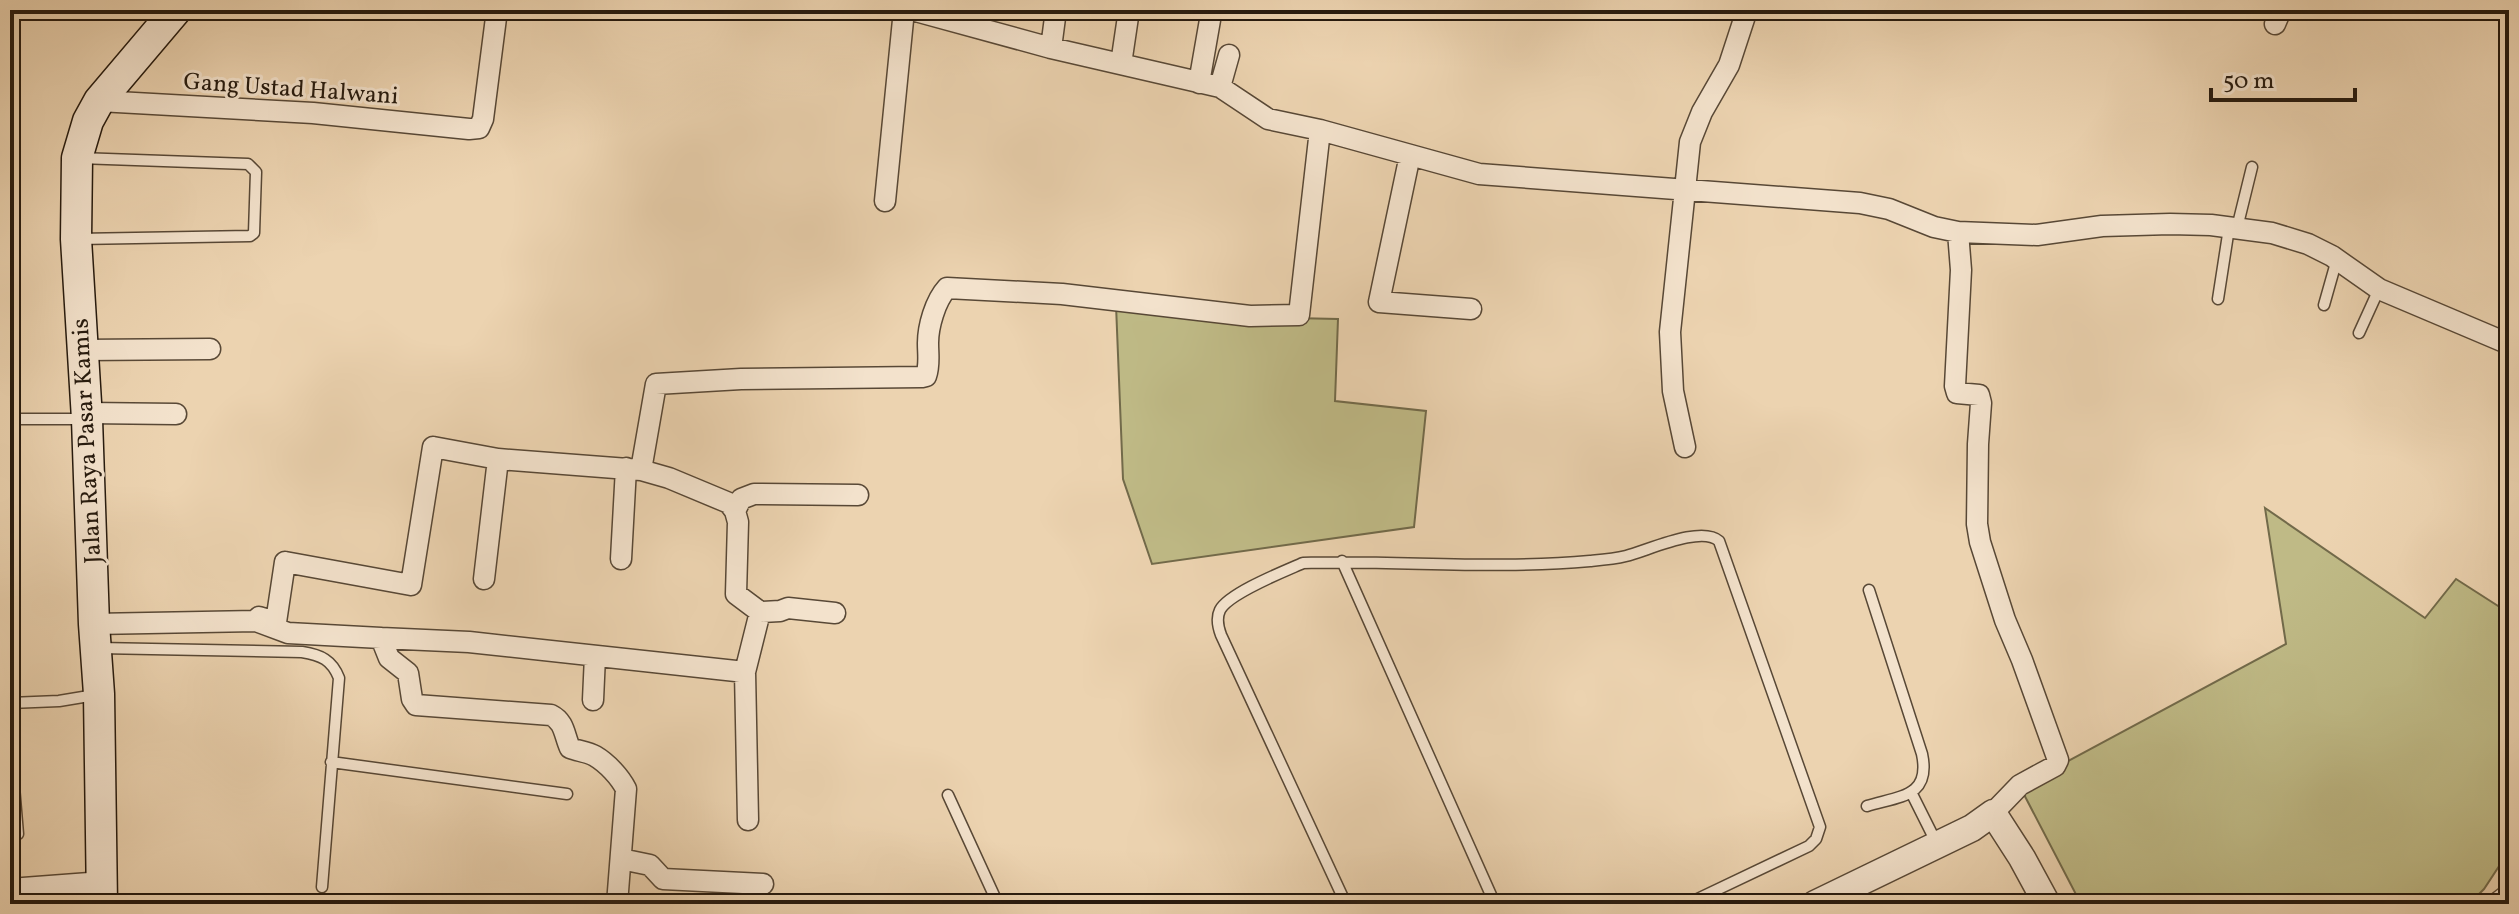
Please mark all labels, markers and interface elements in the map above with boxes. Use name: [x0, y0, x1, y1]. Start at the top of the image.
scale bar: [2211, 52, 2355, 102]
text: 50 m: [2223, 65, 2275, 99]
street label: Gang Ustad Halwani: [182, 66, 399, 114]
street label: Jalan Raya Pasar Kamis: [65, 317, 111, 564]

